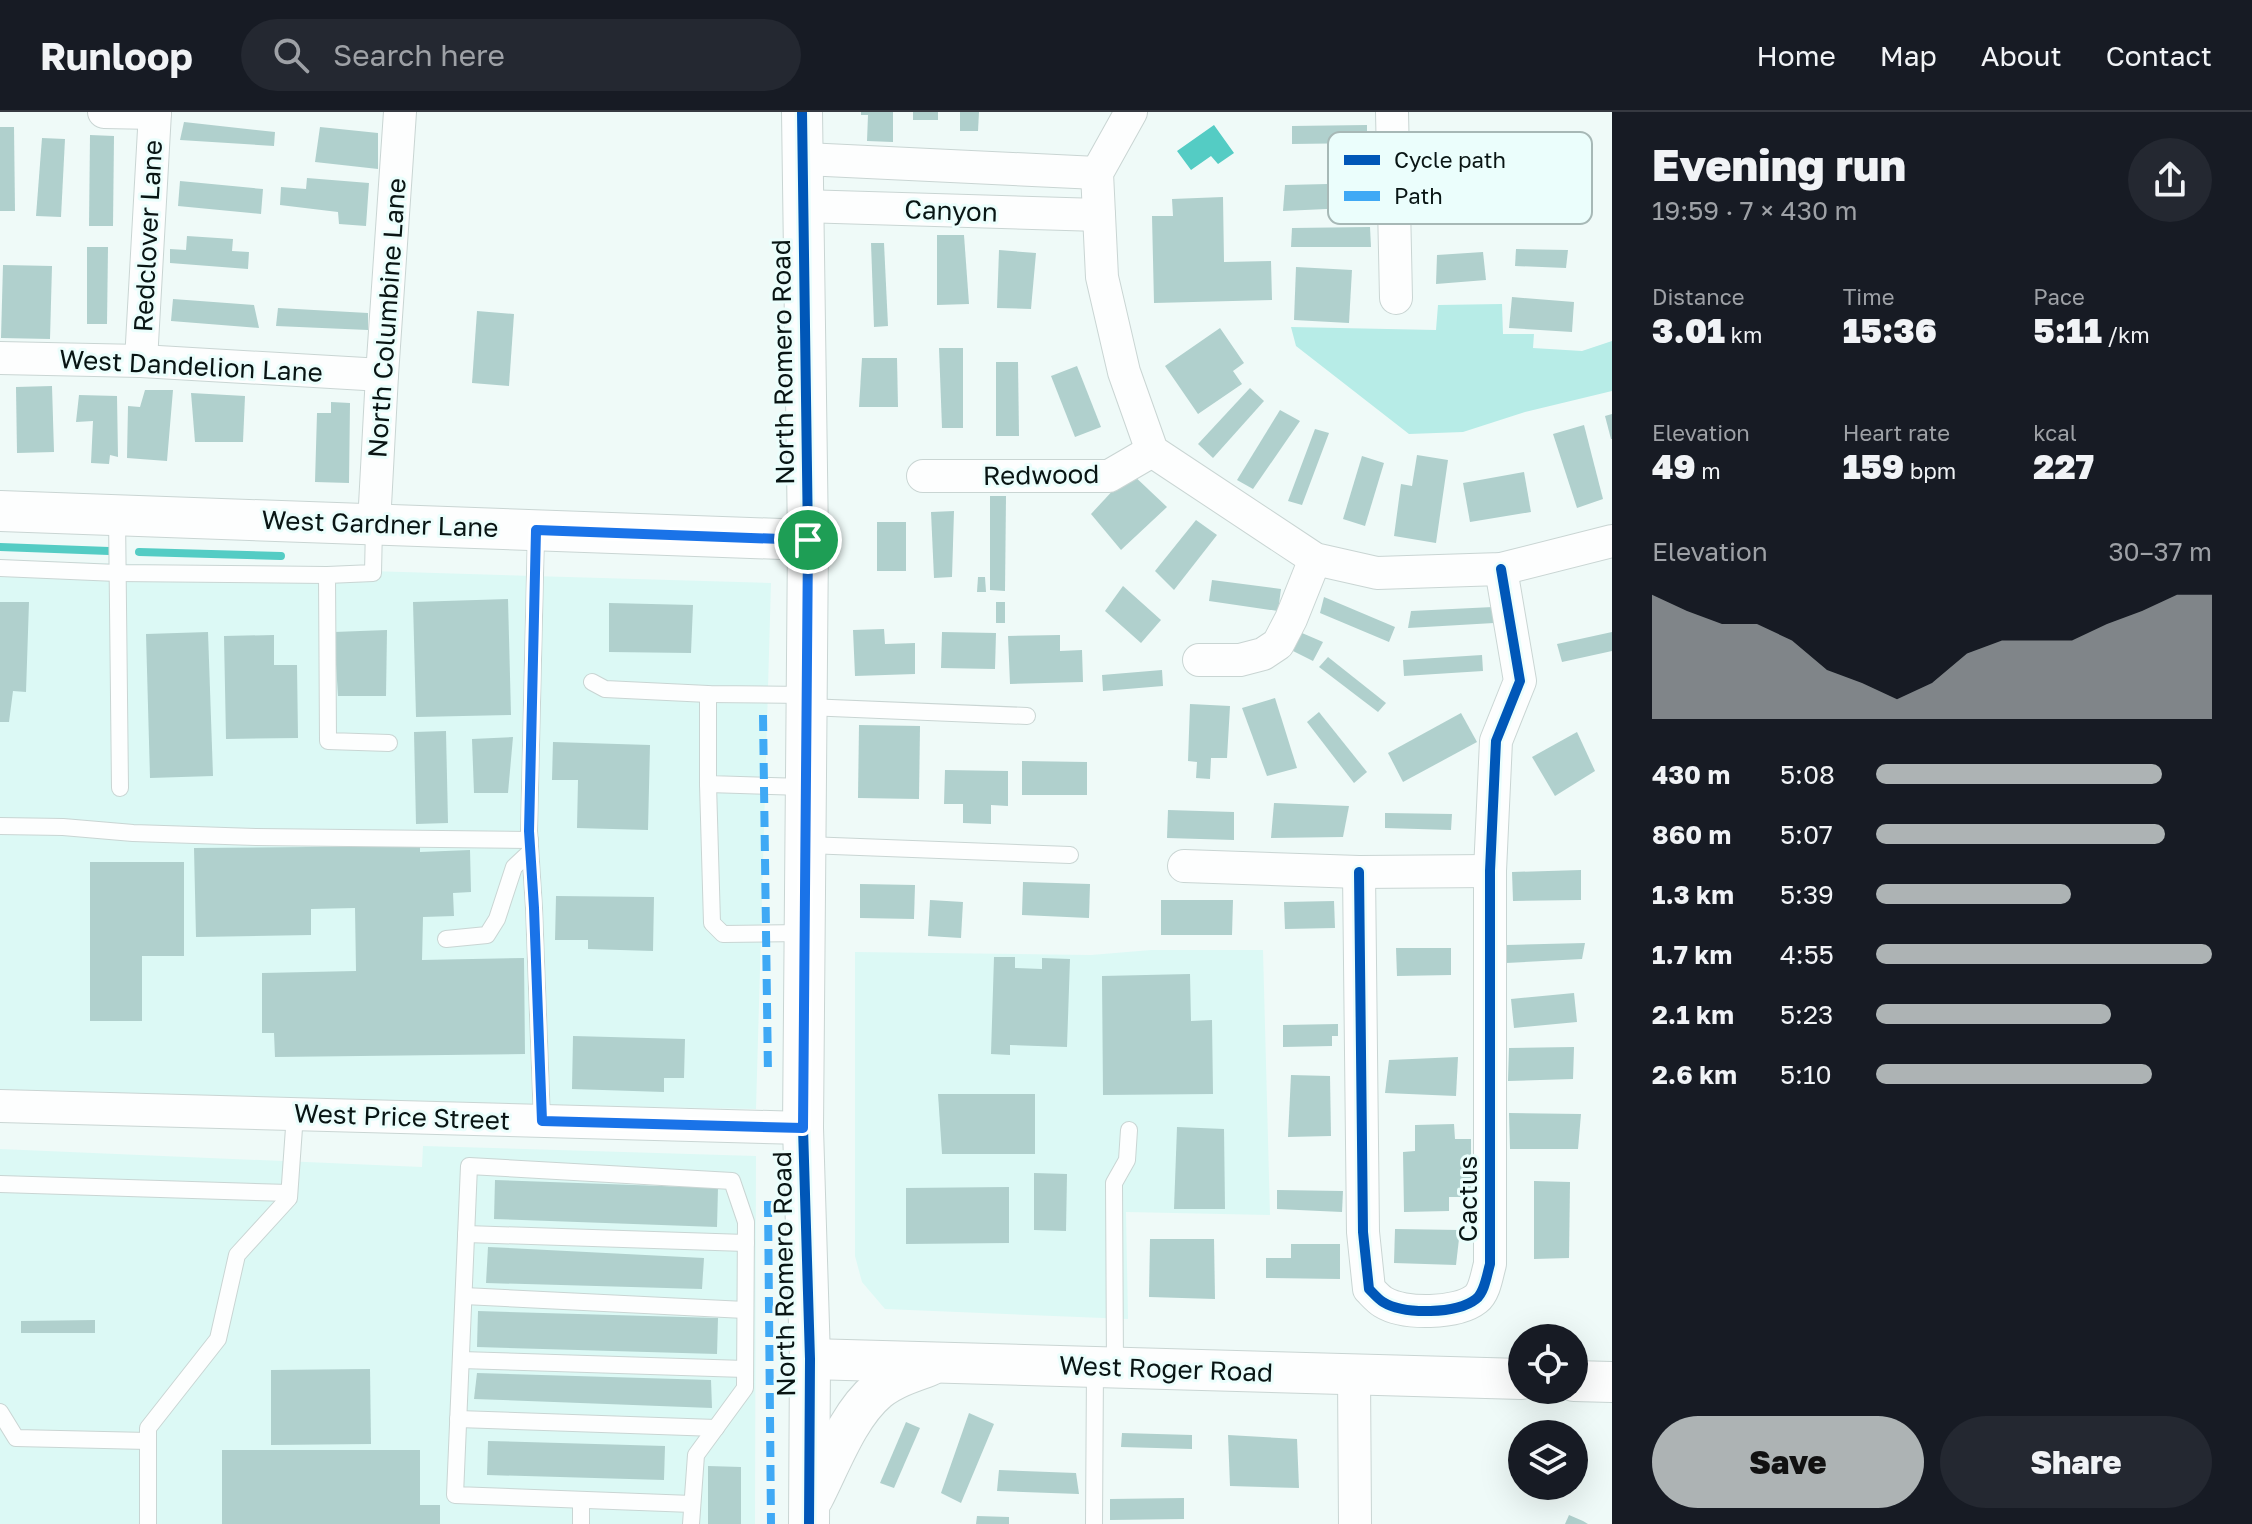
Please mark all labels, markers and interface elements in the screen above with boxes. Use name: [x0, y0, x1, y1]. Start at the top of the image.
search box: [241, 19, 801, 91]
text: Runloop: [40, 33, 193, 78]
icon: search: [269, 33, 313, 77]
text: Search here: [333, 37, 505, 73]
text: Home: [1757, 39, 1836, 72]
text: Map: [1880, 39, 1937, 72]
text: About: [1981, 39, 2062, 72]
text: Contact: [2106, 39, 2212, 72]
legend: [1328, 132, 1592, 224]
text: Evening run: [1652, 138, 1906, 191]
button: share: [2128, 138, 2212, 222]
street label: Redclover Lane: [127, 139, 168, 333]
text: Cycle path: [1394, 146, 1506, 173]
street label: North Columbine Lane: [361, 177, 412, 459]
text: Path: [1394, 182, 1443, 209]
street label: Canyon: [904, 193, 998, 228]
text: 19:59 · 7 × 430 m: [1652, 195, 1858, 226]
street label: North Romero Road: [765, 239, 800, 485]
text: Distance: [1652, 283, 1744, 310]
text: Time: [1843, 283, 1894, 310]
text: Pace: [2033, 283, 2085, 310]
text: 3.01: [1652, 310, 1725, 350]
text: 15:36: [1843, 310, 1937, 350]
text: 5:11: [2033, 310, 2102, 350]
text: km: [1725, 321, 1762, 348]
text: /km: [2102, 321, 2150, 348]
street label: West Dandelion Lane: [58, 343, 324, 388]
text: Elevation: [1652, 419, 1750, 446]
text: Heart rate: [1843, 419, 1950, 446]
text: kcal: [2033, 419, 2077, 446]
text: 49: [1652, 446, 1696, 486]
text: 159: [1843, 446, 1904, 486]
text: 227: [2033, 446, 2094, 486]
text: m: [1696, 457, 1721, 484]
text: bpm: [1904, 457, 1956, 484]
street label: Redwood: [982, 458, 1099, 491]
street label: West Gardner Lane: [261, 504, 499, 543]
pin: [774, 506, 842, 574]
icon: arrive: [786, 518, 830, 562]
text: Elevation: [1652, 536, 1768, 567]
text: 30–37 m: [2108, 536, 2212, 567]
text: 430 m: [1652, 759, 1730, 790]
text: 5:08: [1780, 759, 1835, 790]
text: 860 m: [1652, 819, 1731, 850]
text: 5:07: [1780, 819, 1833, 850]
text: 1.3 km: [1652, 879, 1734, 910]
text: 5:39: [1780, 879, 1834, 910]
text: 1.7 km: [1652, 939, 1732, 970]
text: 4:55: [1780, 939, 1834, 970]
text: 2.1 km: [1652, 999, 1734, 1030]
text: 5:23: [1780, 999, 1833, 1030]
text: 2.6 km: [1652, 1059, 1737, 1090]
text: 5:10: [1780, 1059, 1832, 1090]
street label: West Price Street: [293, 1097, 511, 1136]
street label: North Romero Road: [766, 1151, 801, 1397]
street label: Cactus: [1452, 1156, 1483, 1242]
map controls: [1508, 1324, 1588, 1500]
button: locate: [1508, 1324, 1588, 1404]
street label: West Roger Road: [1058, 1349, 1274, 1388]
button: Save: [1652, 1416, 1924, 1508]
button: Share: [1940, 1416, 2212, 1508]
button: layers: [1508, 1420, 1588, 1500]

